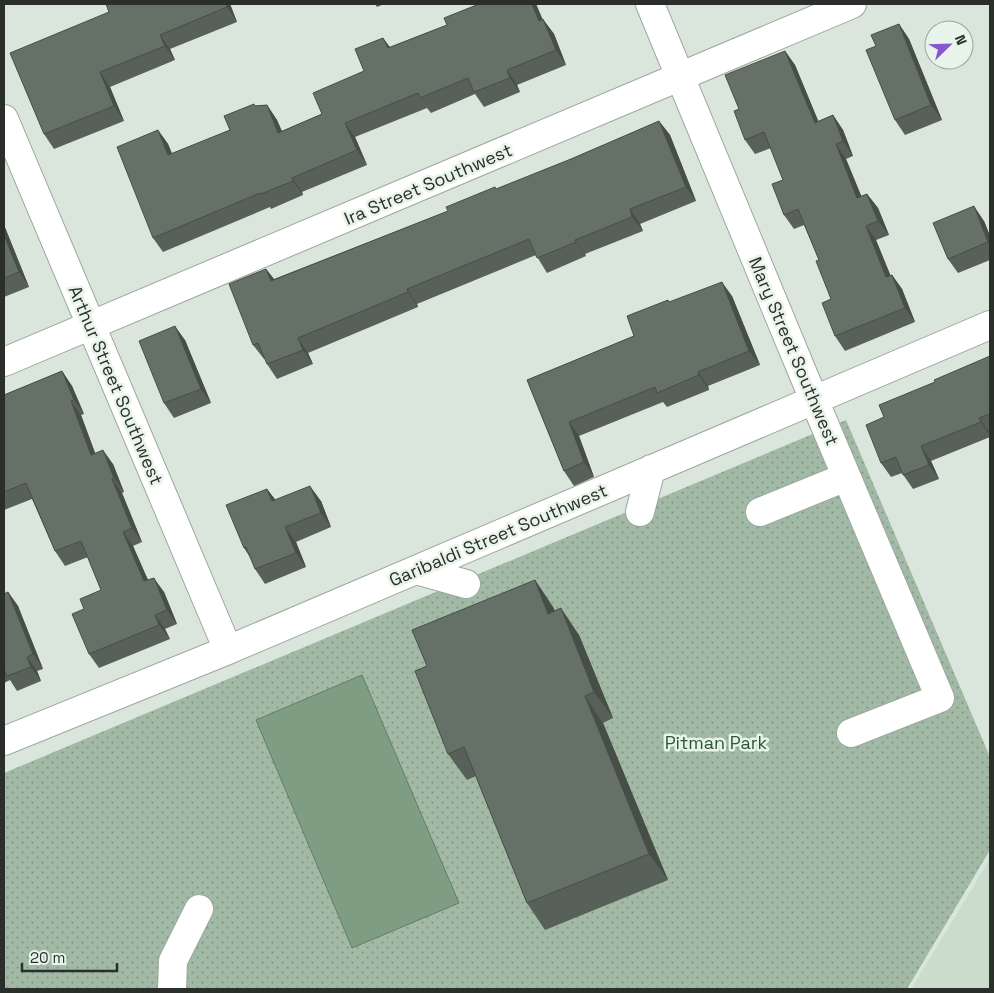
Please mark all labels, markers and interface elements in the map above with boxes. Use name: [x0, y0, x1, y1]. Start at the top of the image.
north arrow: [924, 20, 974, 70]
text: N: [951, 32, 971, 48]
street label: Ira Street Southwest: [341, 138, 515, 230]
street label: Mary Street Southwest: [744, 253, 844, 449]
street label: Arthur Street Southwest: [64, 282, 168, 488]
street label: Garibaldi Street Southwest: [385, 479, 611, 591]
park label: Pitman Park: [665, 731, 768, 754]
scale bar: [22, 940, 118, 972]
text: 20 m: [30, 948, 65, 967]

